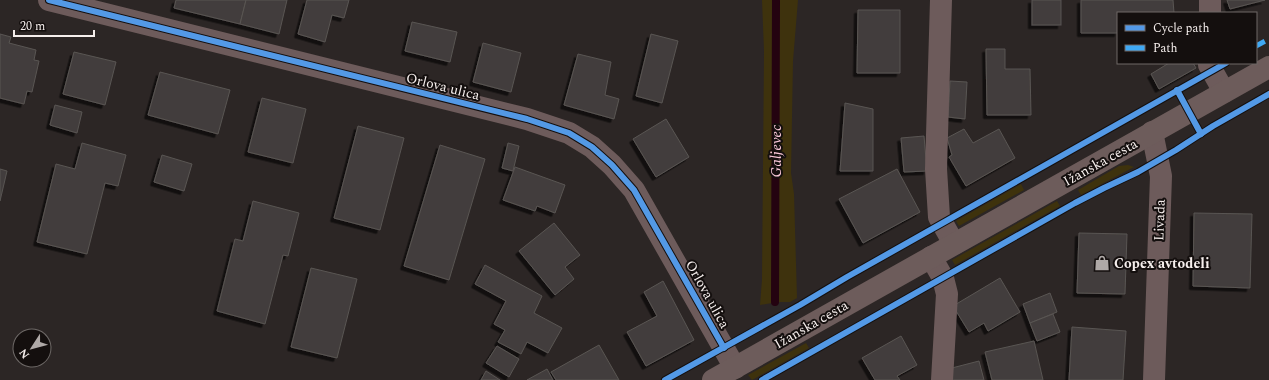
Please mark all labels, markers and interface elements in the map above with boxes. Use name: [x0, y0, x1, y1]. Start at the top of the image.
scale bar: [14, 12, 94, 38]
legend: [1117, 12, 1257, 64]
text: 20 m: [20, 17, 45, 36]
text: Cycle path: [1153, 19, 1210, 38]
text: Path: [1153, 39, 1178, 58]
street label: Orlova ulica: [404, 67, 482, 106]
water label: Galjevec: [765, 124, 788, 177]
street label: Ižanska cesta: [1059, 133, 1141, 192]
street label: Livada: [1148, 199, 1171, 241]
place label: Copex avtodeli: [1114, 253, 1210, 274]
shop icon: Copex avtodeli: [1093, 254, 1111, 272]
street label: Orlova ulica: [680, 256, 735, 332]
street label: Ižanska cesta: [770, 295, 852, 354]
north arrow: [12, 328, 52, 368]
text: N: [15, 345, 34, 362]

